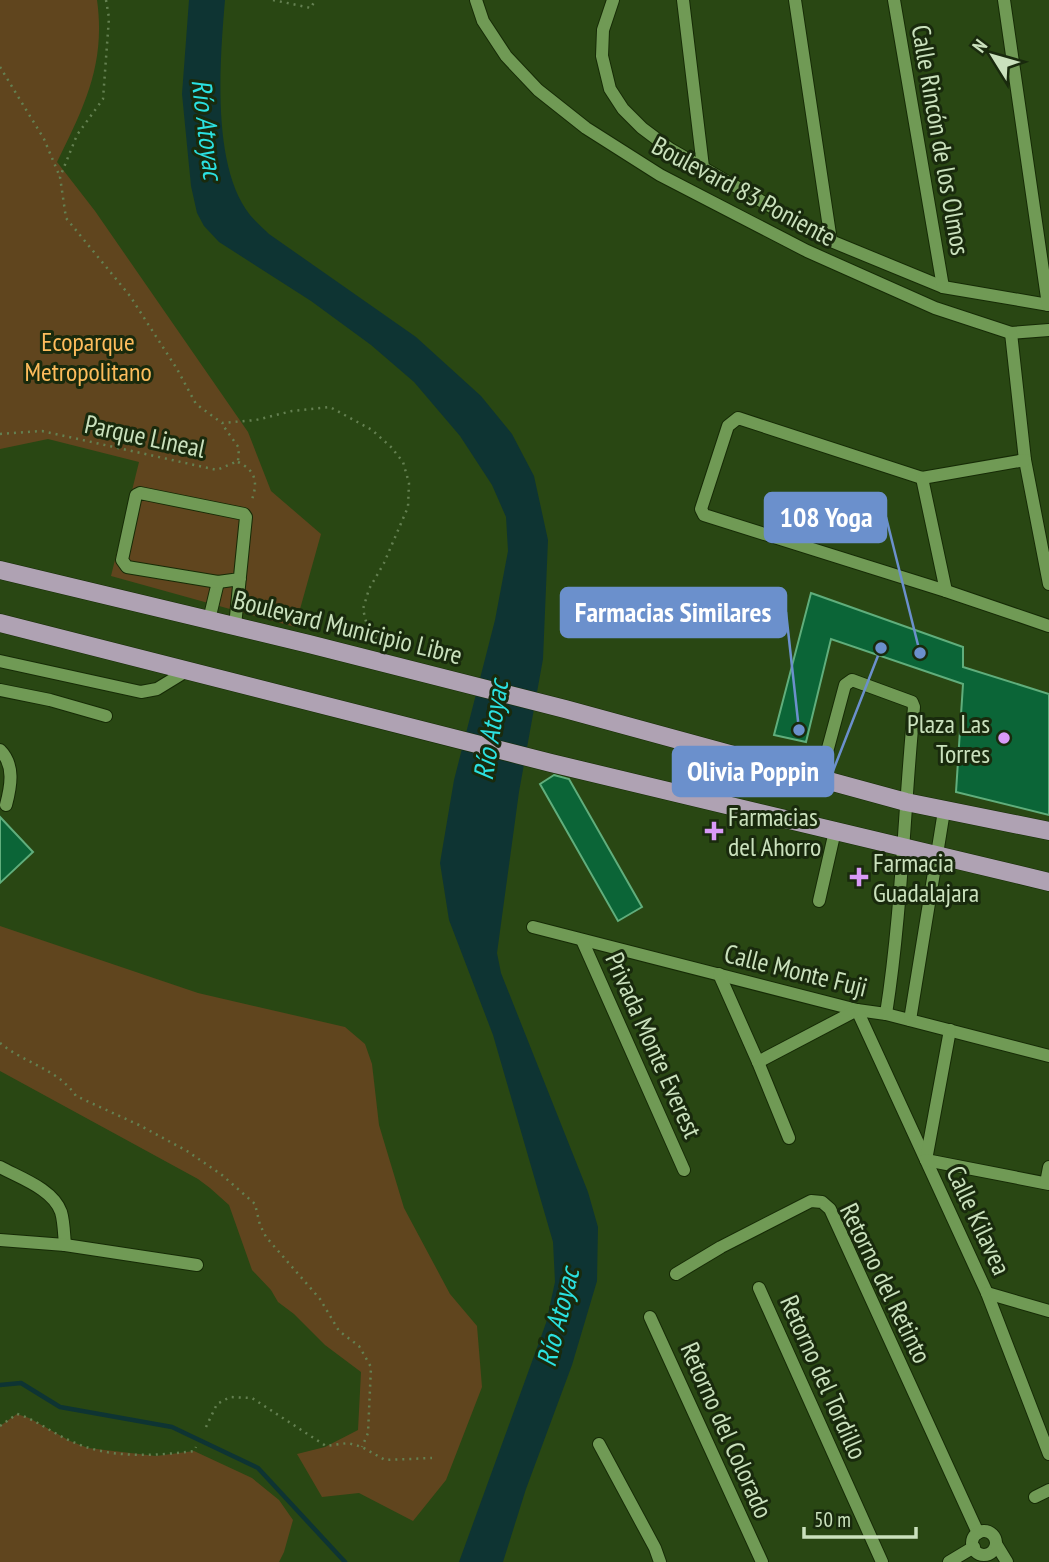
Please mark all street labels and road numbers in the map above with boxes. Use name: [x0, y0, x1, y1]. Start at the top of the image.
street label: Calle Rincón de los Olmos: [905, 22, 977, 258]
street label: Boulevard 83 Poniente: [646, 129, 842, 253]
street label: Parque Lineal: [82, 407, 208, 465]
street label: Boulevard Municipio Libre: [230, 583, 466, 671]
street label: Calle Monte Fuji: [721, 936, 871, 1004]
street label: Privada Monte Everest: [598, 947, 710, 1143]
street label: Calle Kilavea: [939, 1160, 1019, 1280]
street label: Retorno del Retinto: [833, 1198, 939, 1368]
street label: Retorno del Tordillo: [773, 1290, 875, 1464]
street label: Retorno del Colorado: [673, 1337, 781, 1523]

